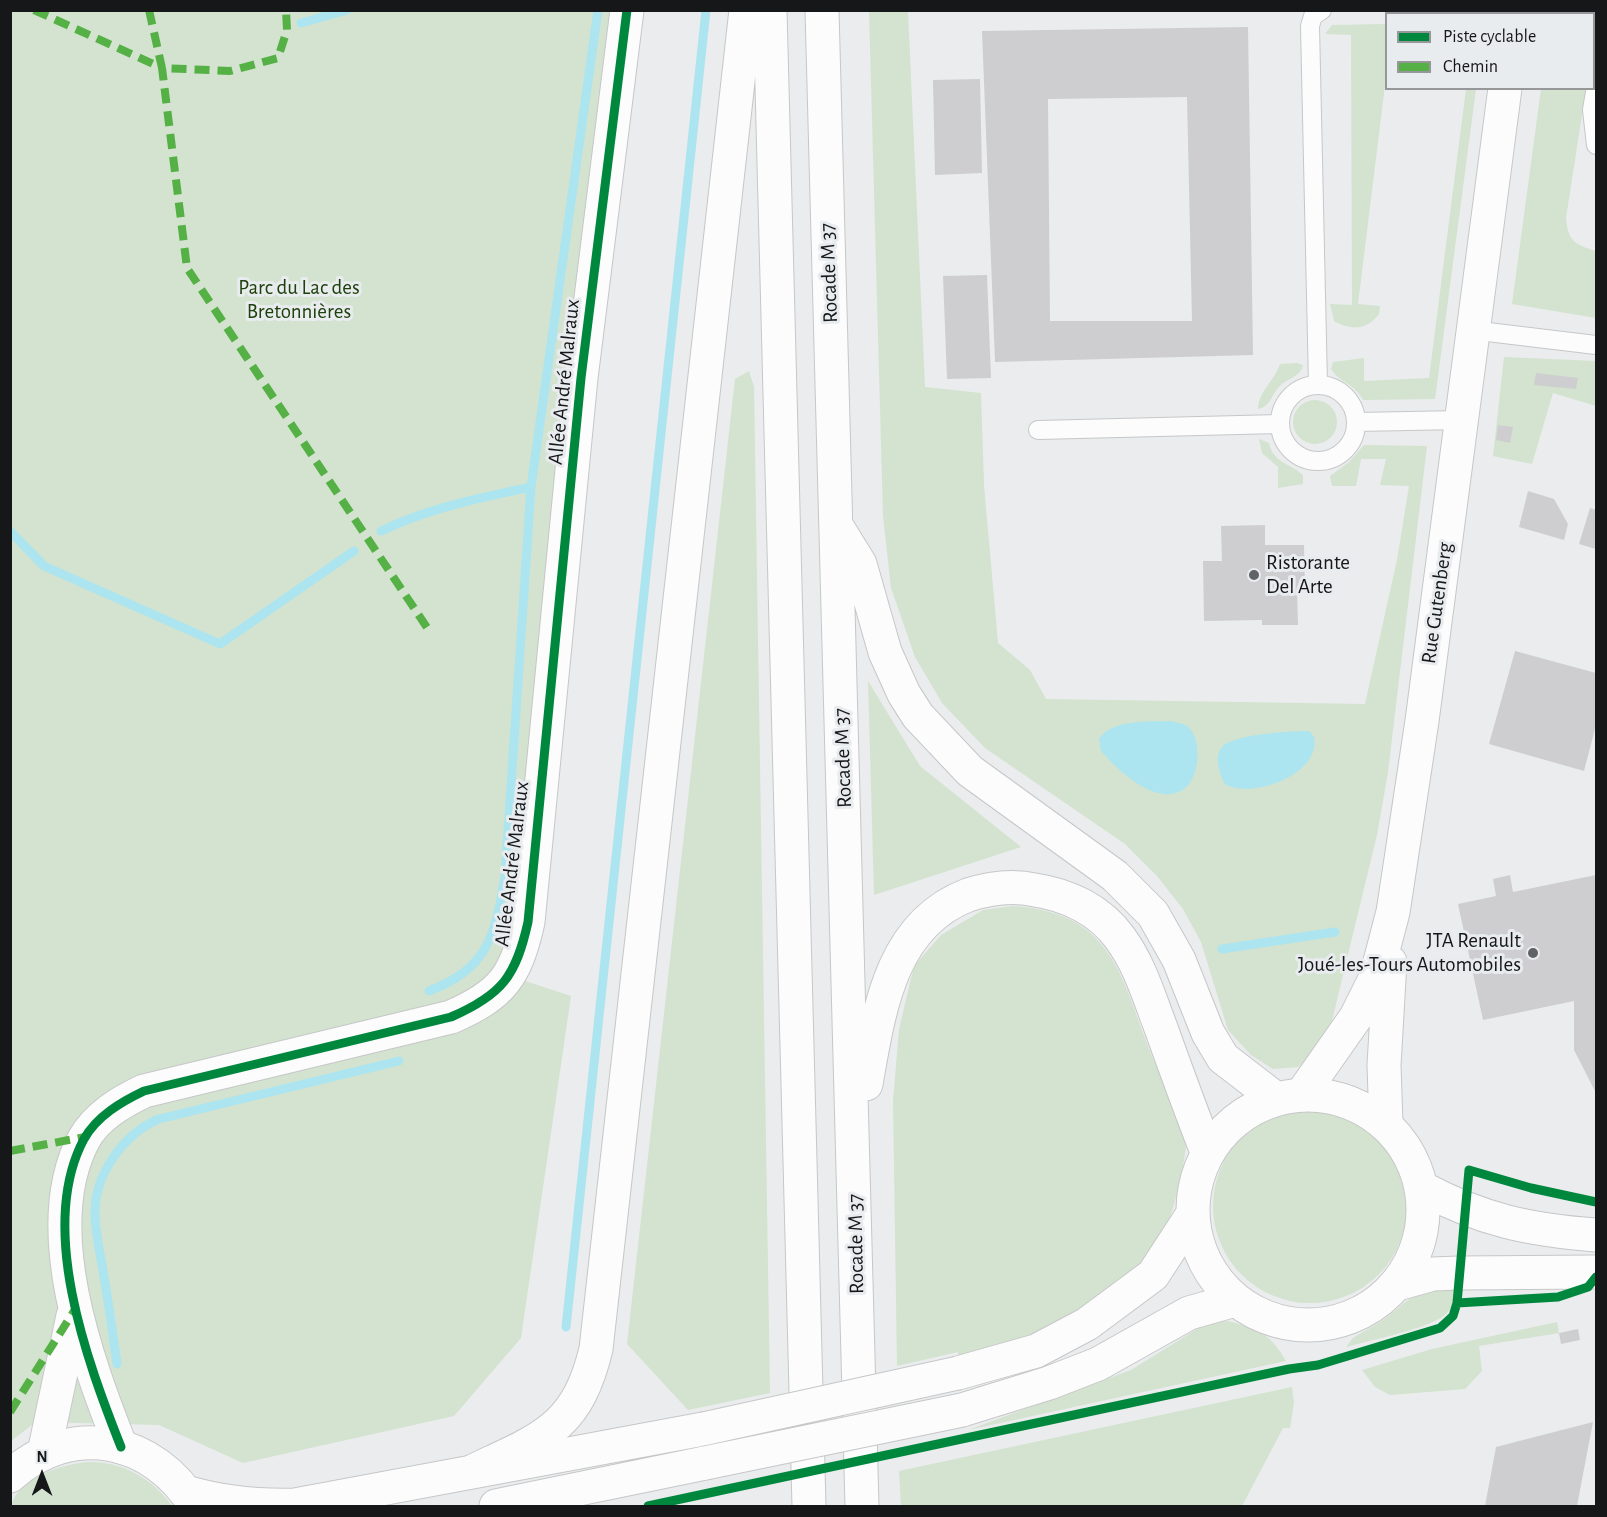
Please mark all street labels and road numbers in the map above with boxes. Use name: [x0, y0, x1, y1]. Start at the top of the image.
street label: Rocade M 37: [815, 222, 843, 324]
street label: Allée André Malraux: [543, 298, 585, 466]
street label: Rue Gutenberg: [1416, 541, 1458, 665]
street label: Rocade M 37: [829, 707, 857, 809]
street label: Allée André Malraux: [489, 780, 535, 948]
street label: Rocade M 37: [843, 1194, 869, 1294]

